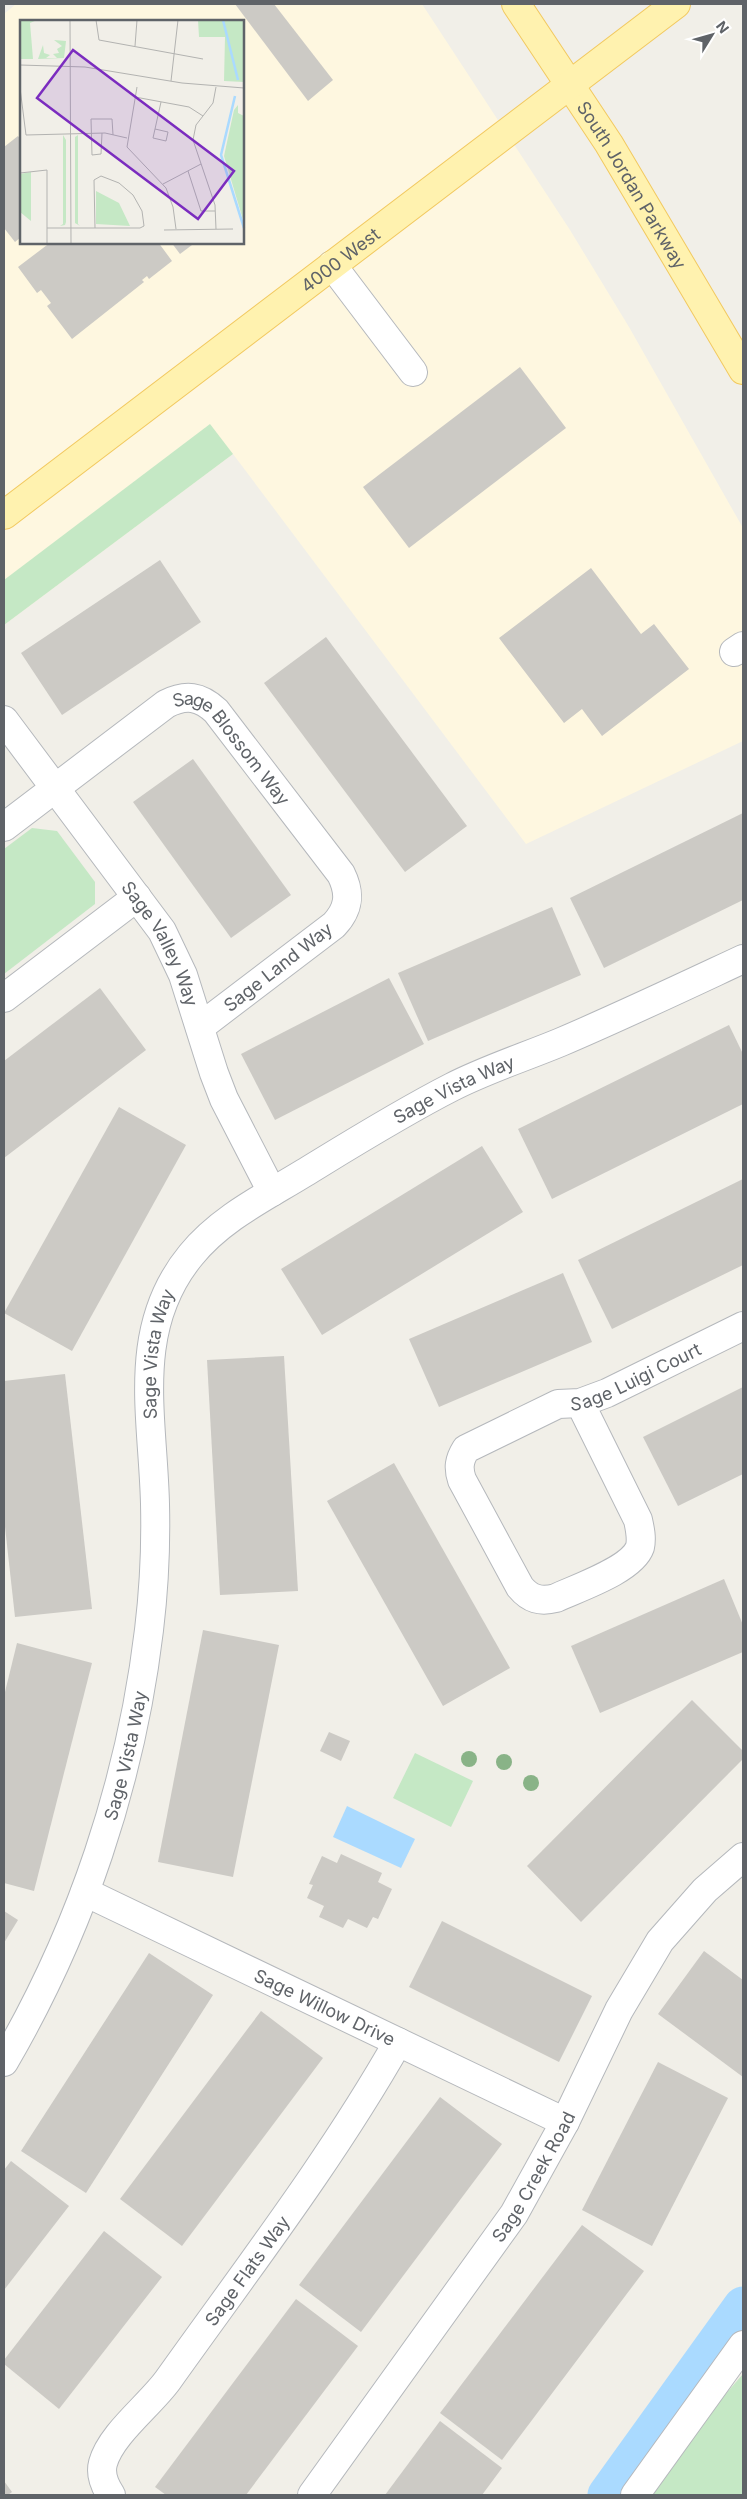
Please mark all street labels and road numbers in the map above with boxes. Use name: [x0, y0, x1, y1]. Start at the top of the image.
street label: South Jordan Parkway: [573, 97, 691, 272]
street label: 4000 West: [296, 223, 384, 296]
street label: Sage Blossom Way: [170, 687, 294, 809]
street label: Sage Valley Way: [118, 877, 203, 1009]
street label: Sage Land Way: [220, 918, 336, 1016]
street label: Sage Vista Way: [389, 1051, 517, 1128]
street label: Sage Vista Way: [139, 1285, 178, 1420]
street label: Sage Luigi Court: [570, 1338, 704, 1414]
street label: Sage Vista Way: [99, 1689, 150, 1823]
street label: Sage Willow Drive: [251, 1964, 399, 2050]
street label: Sage Creek Road: [487, 2108, 579, 2246]
street label: Sage Flats Way: [200, 2211, 293, 2330]

